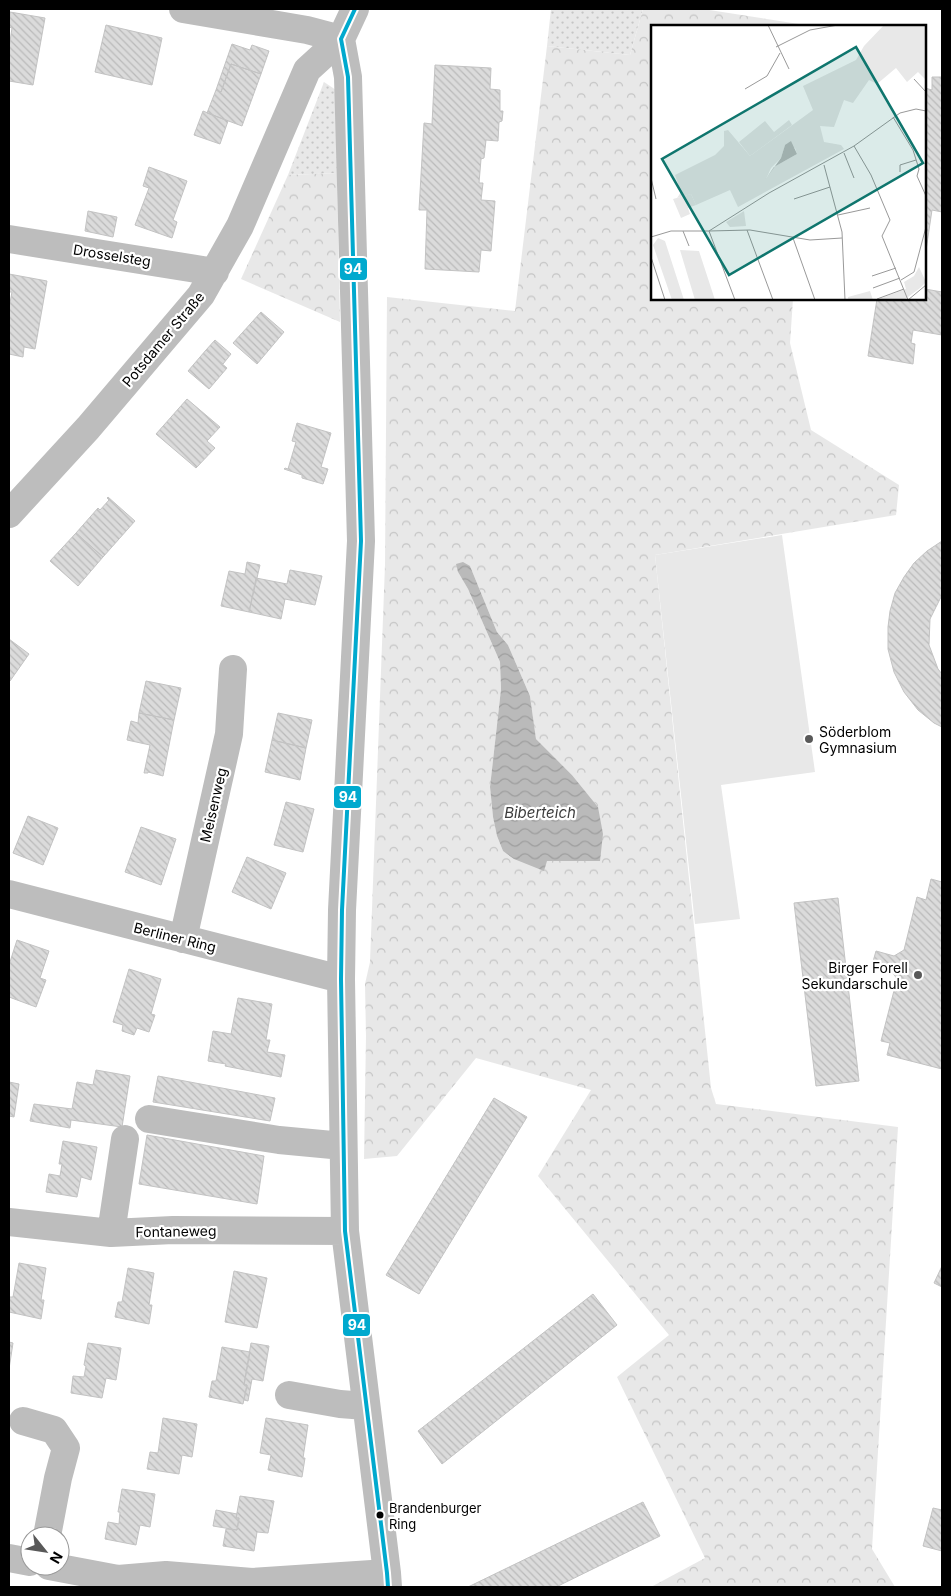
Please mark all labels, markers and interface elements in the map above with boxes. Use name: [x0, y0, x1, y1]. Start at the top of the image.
inset map: [651, 25, 926, 300]
street label: Drosselsteg: [72, 240, 152, 270]
line badge: 94: [339, 257, 368, 281]
text: 94: [344, 260, 362, 277]
street label: Potsdamer Straße: [118, 288, 208, 390]
place label: Söderblom Gymnasium: [819, 723, 897, 756]
marker: Söderblom Gymnasium: [803, 733, 815, 745]
street label: Meisenweg: [196, 766, 230, 844]
line badge: 94: [333, 785, 362, 809]
text: 94: [339, 788, 357, 805]
water label: Biberteich: [504, 803, 576, 822]
street label: Berliner Ring: [132, 919, 218, 955]
place label: Birger Forell Sekundarschule: [801, 959, 908, 992]
marker: Birger Forell Sekundarschule: [912, 969, 924, 981]
street label: Fontaneweg: [135, 1222, 217, 1240]
line badge: 94: [342, 1313, 371, 1337]
text: 94: [348, 1316, 366, 1333]
place label: Brandenburger Ring: [389, 1500, 481, 1532]
marker: Brandenburger Ring: [375, 1510, 385, 1520]
north arrow: [20, 1526, 70, 1576]
text: N: [47, 1549, 67, 1567]

